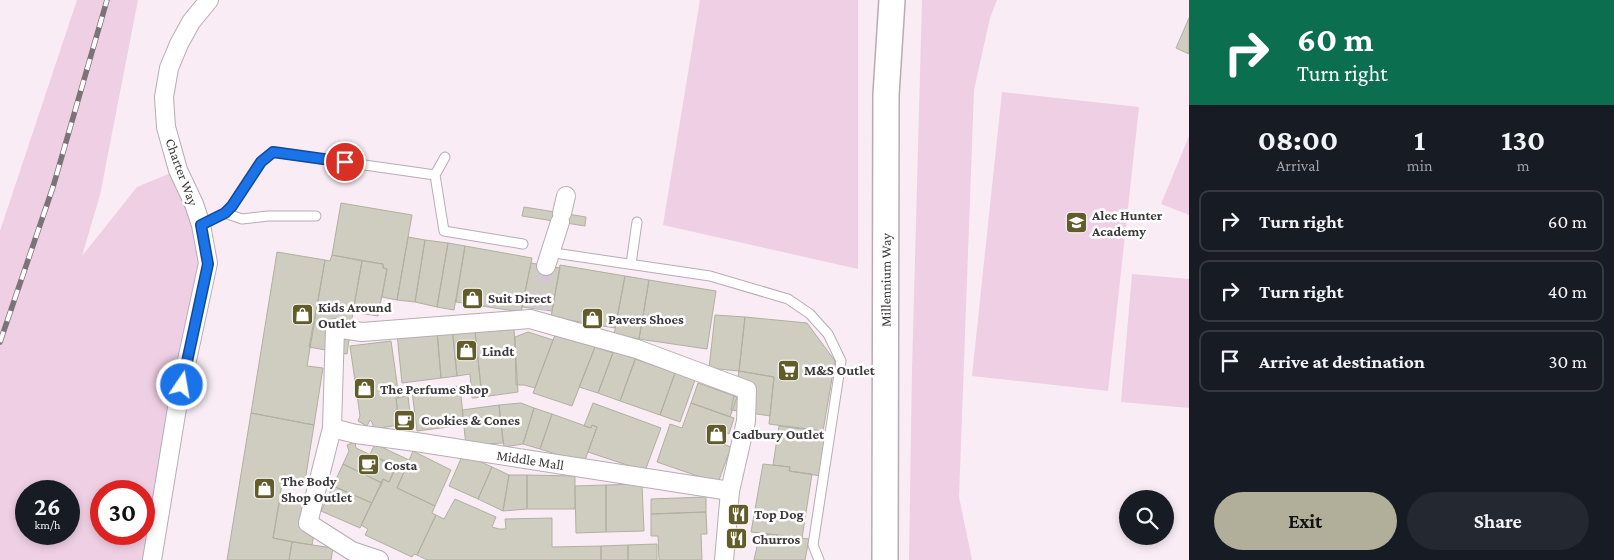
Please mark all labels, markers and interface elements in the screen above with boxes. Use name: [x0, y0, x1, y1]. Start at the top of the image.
icon: right: [1214, 20, 1279, 85]
text: 60 m: [1297, 20, 1374, 59]
text: Turn right: [1297, 61, 1388, 86]
text: 08:00: [1258, 123, 1338, 156]
text: 1: [1414, 123, 1425, 156]
text: 130: [1501, 123, 1545, 156]
street label: Charter Way: [162, 136, 202, 208]
pin: [324, 141, 366, 183]
icon: arrive: [331, 148, 359, 176]
text: Arrival: [1276, 157, 1320, 174]
text: min: [1407, 157, 1433, 174]
text: m: [1517, 157, 1530, 174]
place label: Alec Hunter Academy: [1091, 207, 1163, 239]
icon: right: [1216, 207, 1244, 235]
school or university icon: Alec Hunter Academy: [1064, 211, 1088, 235]
text: Turn right: [1259, 211, 1344, 232]
text: 60 m: [1548, 211, 1587, 232]
street label: Millennium Way: [878, 232, 894, 327]
icon: right: [1216, 277, 1244, 305]
text: Turn right: [1259, 281, 1344, 302]
text: 40 m: [1548, 281, 1587, 302]
shop icon: Suit Direct: [460, 286, 484, 310]
place label: Suit Direct: [488, 290, 552, 306]
place label: Kids Around Outlet: [318, 299, 392, 331]
shop icon: Kids Around Outlet: [290, 303, 314, 327]
shop icon: Pavers Shoes: [580, 307, 604, 331]
place label: Pavers Shoes: [608, 311, 684, 327]
shop icon: Lindt: [454, 339, 478, 363]
place label: Lindt: [482, 343, 515, 359]
icon: arrive: [1216, 347, 1244, 375]
text: Arrive at destination: [1259, 351, 1425, 372]
text: 30 m: [1548, 351, 1587, 372]
position arrow: [155, 358, 207, 410]
supermarket icon: M&S Outlet: [776, 358, 800, 382]
place label: M&S Outlet: [804, 362, 876, 378]
shop icon: The Perfume Shop: [352, 377, 376, 401]
place label: The Perfume Shop: [380, 381, 489, 397]
cafe icon: Cookies & Cones: [393, 408, 417, 432]
place label: Cookies & Cones: [421, 412, 520, 428]
shop icon: Cadbury Outlet: [704, 422, 728, 446]
place label: Cadbury Outlet: [732, 426, 825, 442]
street label: Middle Mall: [496, 447, 565, 473]
cafe icon: Costa: [356, 453, 380, 477]
place label: Costa: [384, 457, 417, 473]
place label: The Body Shop Outlet: [281, 473, 353, 505]
shop icon: The Body Shop Outlet: [253, 477, 277, 501]
speed limit sign: 30: [90, 480, 155, 545]
map controls: [1119, 490, 1174, 545]
button: search: [1119, 490, 1174, 545]
button: Exit: [1214, 492, 1397, 550]
button: Share: [1407, 492, 1589, 550]
text: 26: [34, 493, 61, 520]
restaurant icon: Top Dog: [726, 502, 750, 526]
place label: Top Dog: [754, 506, 804, 522]
text: km/h: [35, 518, 60, 532]
restaurant icon: Churros: [724, 527, 748, 551]
place label: Churros: [752, 531, 801, 547]

